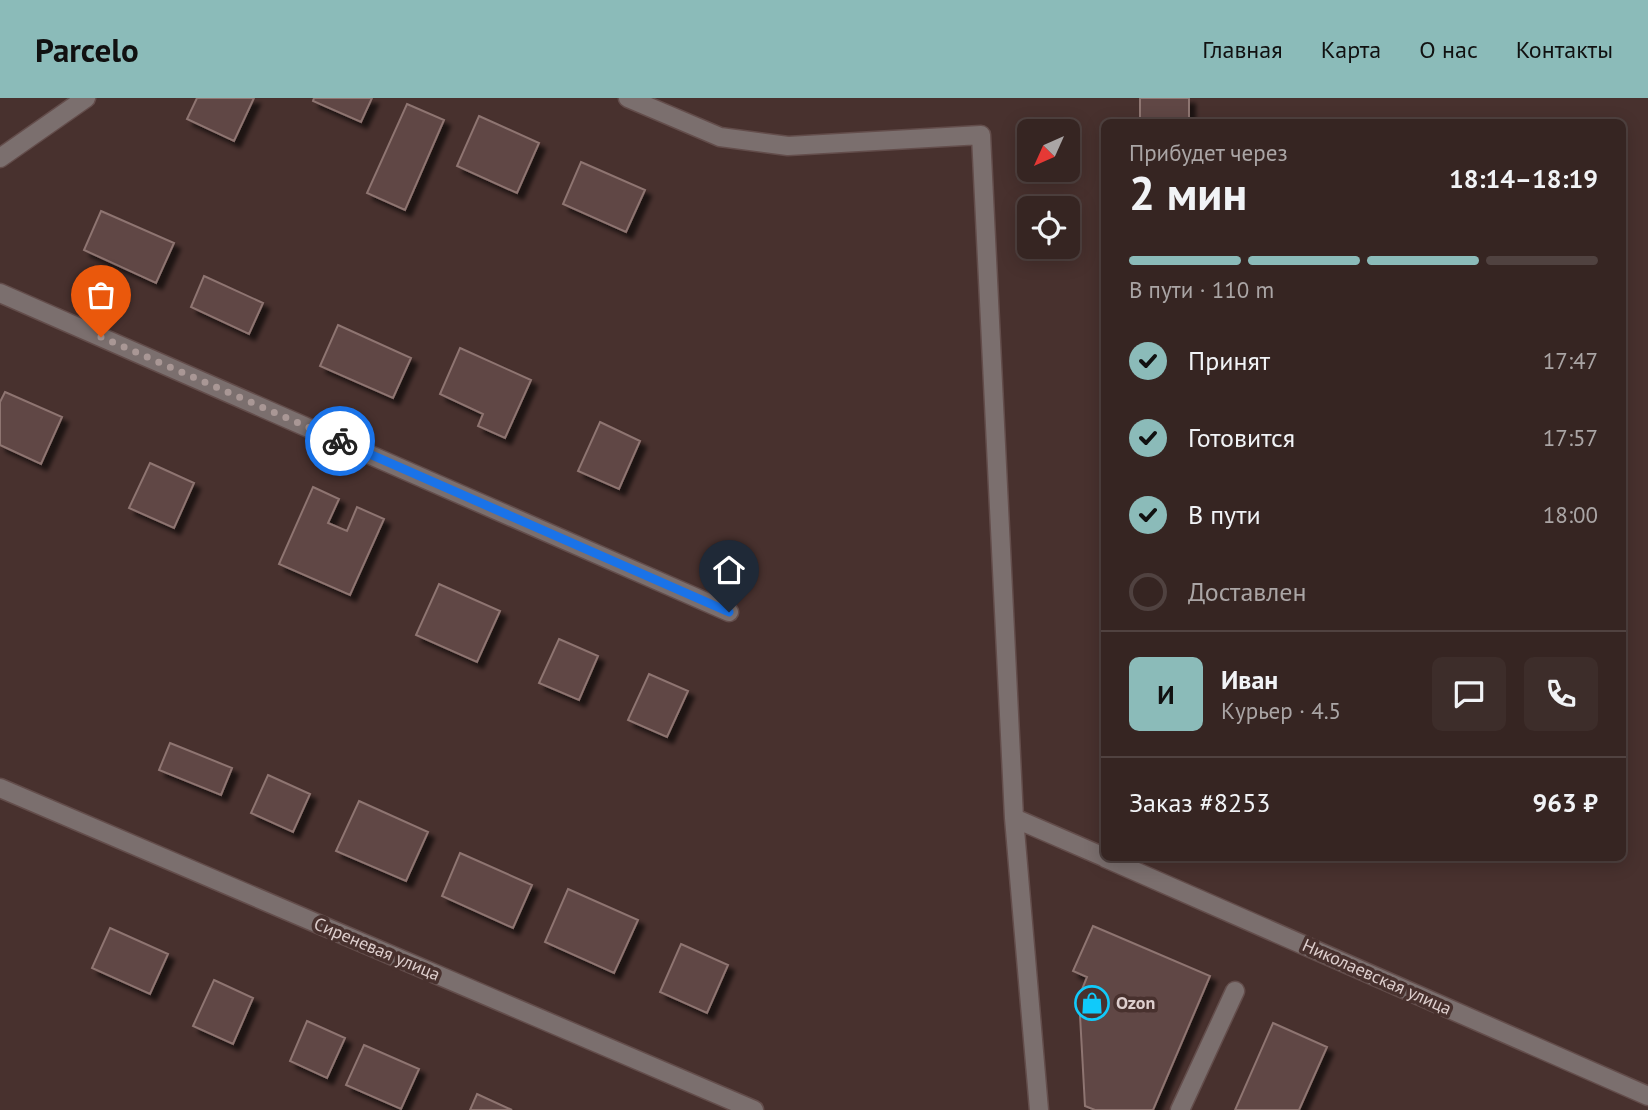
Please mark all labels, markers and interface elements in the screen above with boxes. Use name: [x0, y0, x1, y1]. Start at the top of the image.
text: Parcelo: [35, 28, 139, 71]
text: Главная: [1202, 34, 1283, 65]
text: Карта: [1321, 34, 1381, 65]
text: О нас: [1419, 34, 1478, 65]
text: Контакты: [1516, 34, 1613, 65]
north arrow: [1017, 119, 1080, 182]
map controls: [1017, 119, 1080, 259]
text: Прибудет через: [1129, 138, 1288, 167]
text: 18:14–18:19: [1449, 162, 1598, 195]
text: 2 мин: [1129, 163, 1247, 223]
button: locate: [1017, 196, 1080, 259]
pin: [71, 265, 131, 337]
text: В пути · 110 m: [1129, 275, 1274, 304]
icon: bag: [82, 276, 120, 314]
icon: check: [1129, 342, 1167, 380]
text: Принят: [1188, 344, 1270, 377]
text: 17:47: [1543, 346, 1598, 375]
courier: [305, 406, 375, 476]
icon: check: [1129, 419, 1167, 457]
text: Готовится: [1188, 421, 1295, 454]
icon: bike: [321, 422, 359, 460]
text: 17:57: [1543, 423, 1598, 452]
icon: check: [1129, 496, 1167, 534]
text: В пути: [1188, 498, 1261, 531]
text: 18:00: [1543, 500, 1598, 529]
pin: [699, 540, 759, 612]
icon: home: [710, 551, 748, 589]
text: Доставлен: [1188, 575, 1307, 608]
button: chat: [1432, 657, 1506, 731]
button: phone: [1524, 657, 1598, 731]
text: Иван: [1221, 663, 1278, 696]
text: И: [1157, 678, 1175, 711]
text: Курьер · 4.5: [1221, 696, 1341, 725]
text: Заказ #8253: [1129, 786, 1271, 819]
text: 963 ₽: [1532, 786, 1598, 819]
street label: Сиреневая улица: [311, 912, 444, 985]
street label: Николаевская улица: [1299, 933, 1455, 1020]
shop icon: Ozon: [1073, 984, 1111, 1022]
place label: Ozon: [1116, 991, 1155, 1014]

